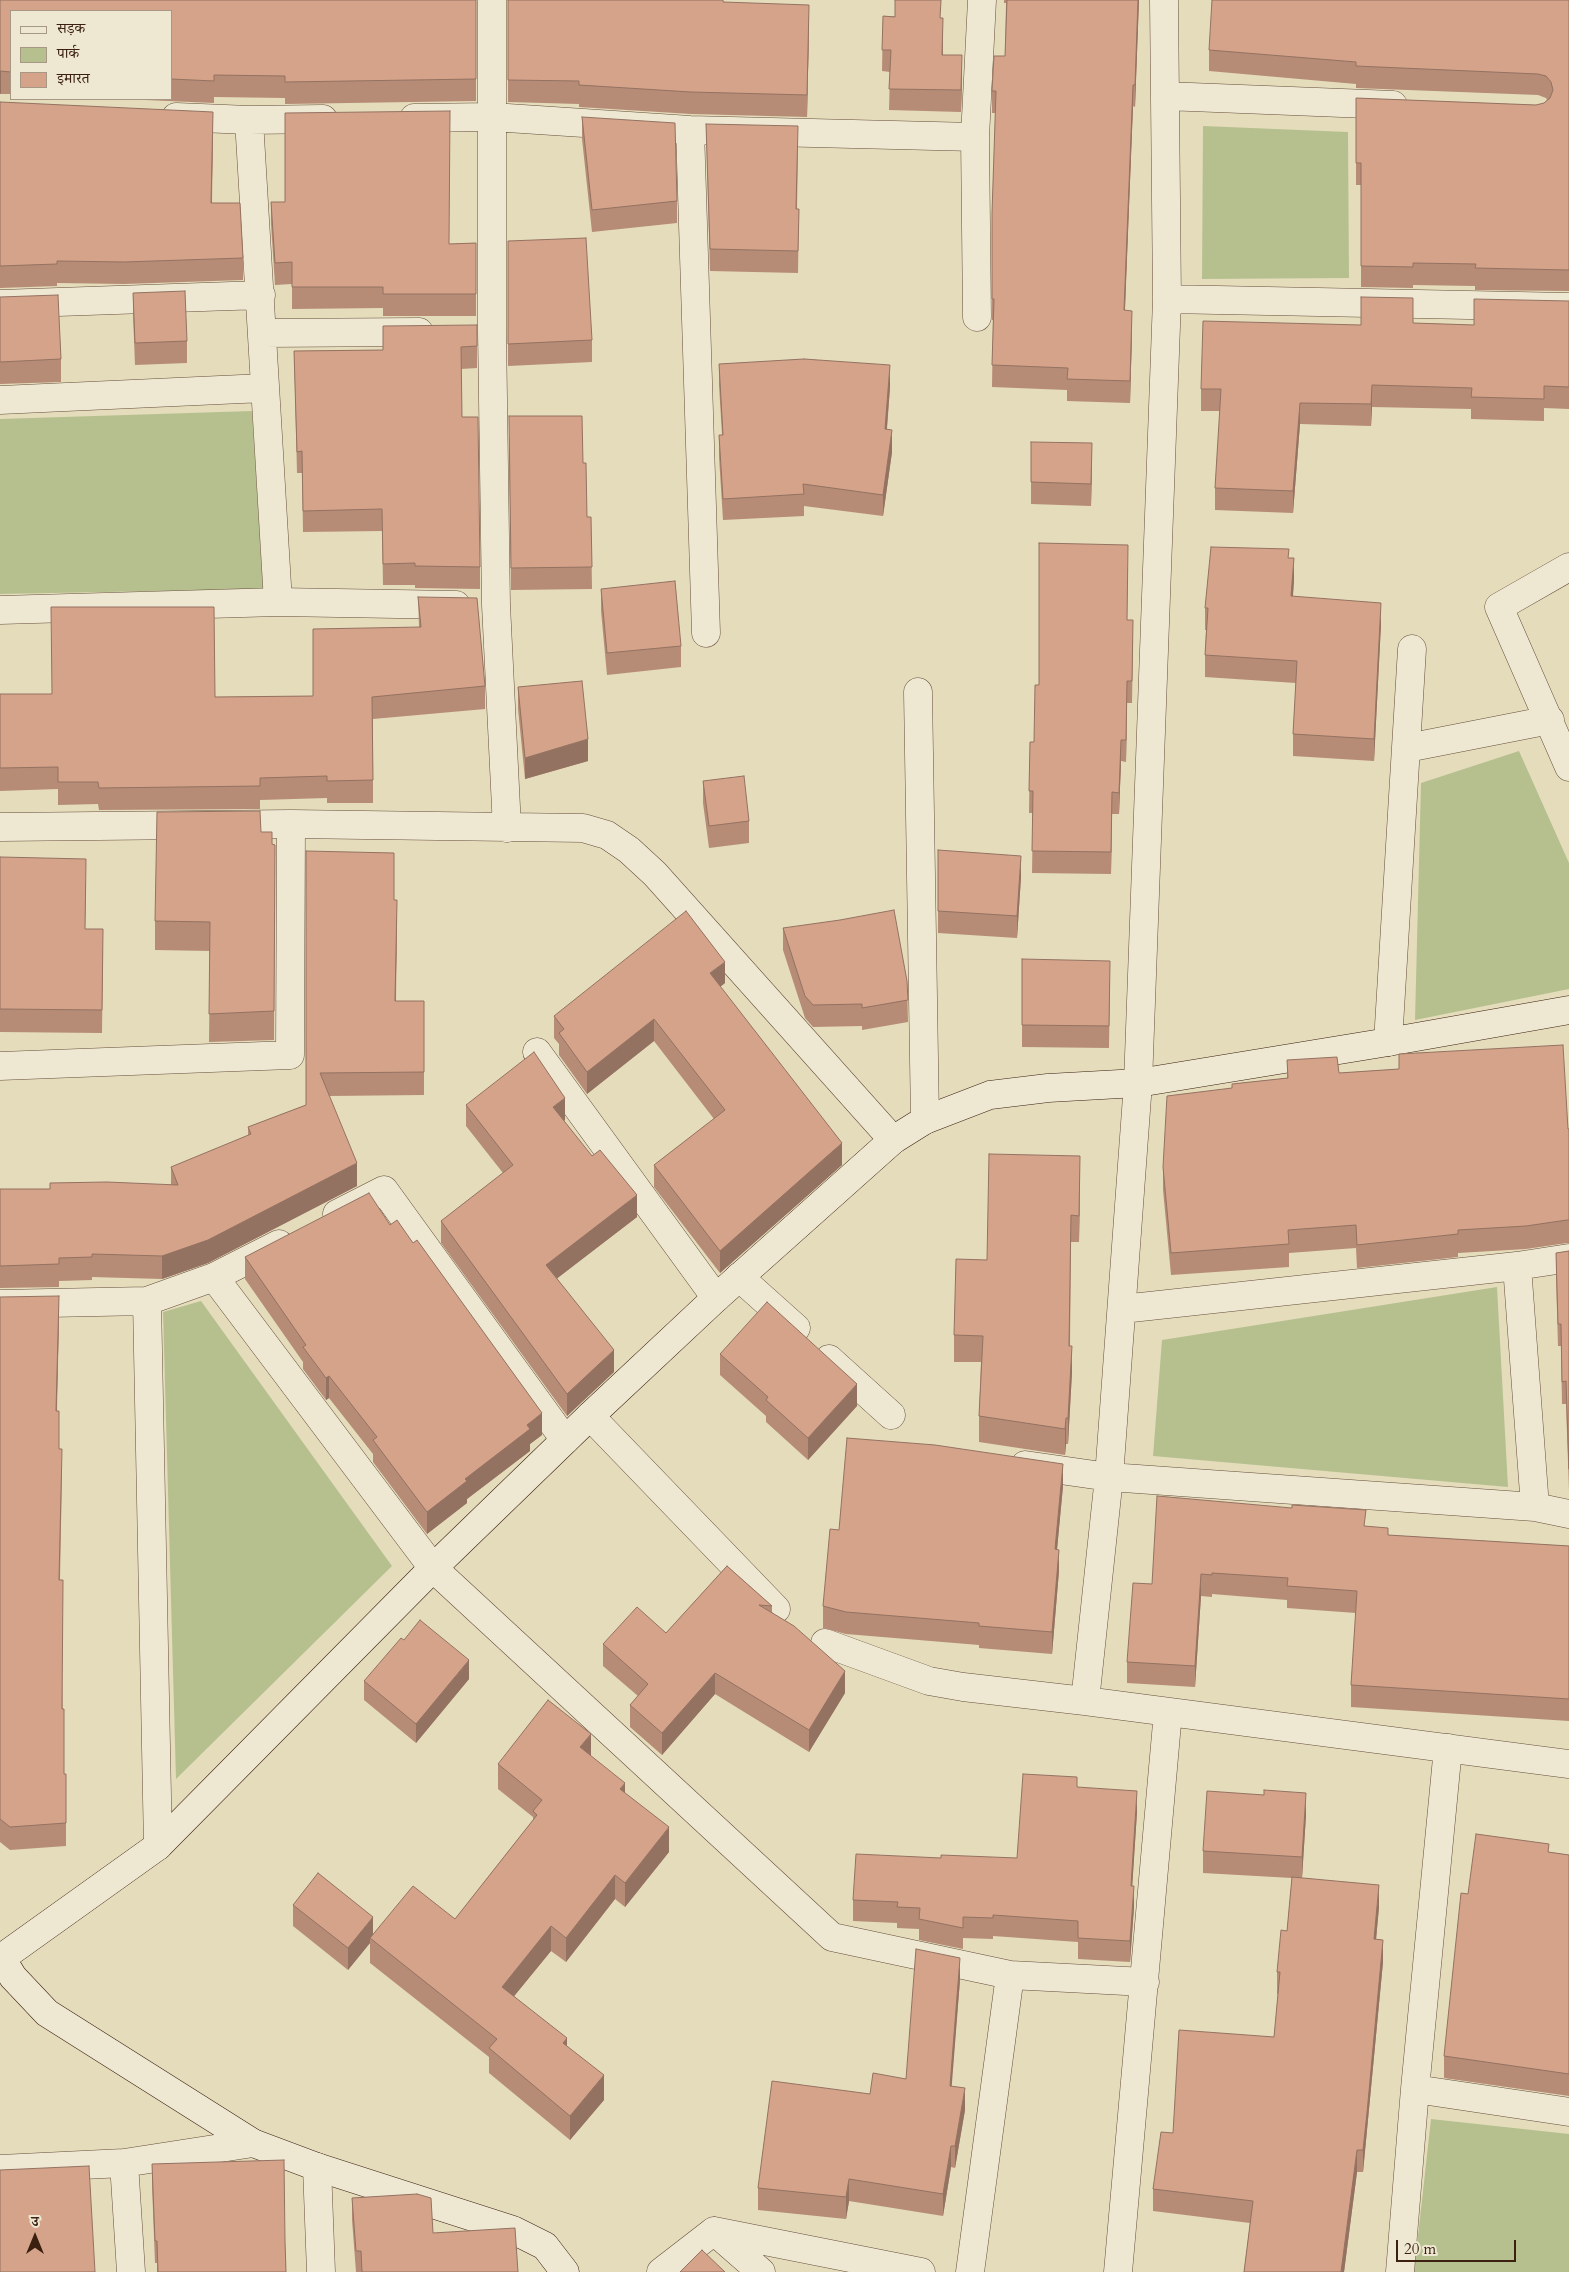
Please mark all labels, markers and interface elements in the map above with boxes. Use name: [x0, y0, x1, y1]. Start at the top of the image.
legend: [10, 10, 172, 100]
text: सड़क: [57, 18, 85, 38]
text: पार्क: [57, 43, 79, 63]
text: इमारत: [57, 68, 90, 88]
north arrow: [10, 2212, 60, 2262]
text: उ: [31, 2212, 39, 2231]
scale bar: [1399, 2230, 1519, 2262]
text: 20 m: [1404, 2239, 1436, 2259]

